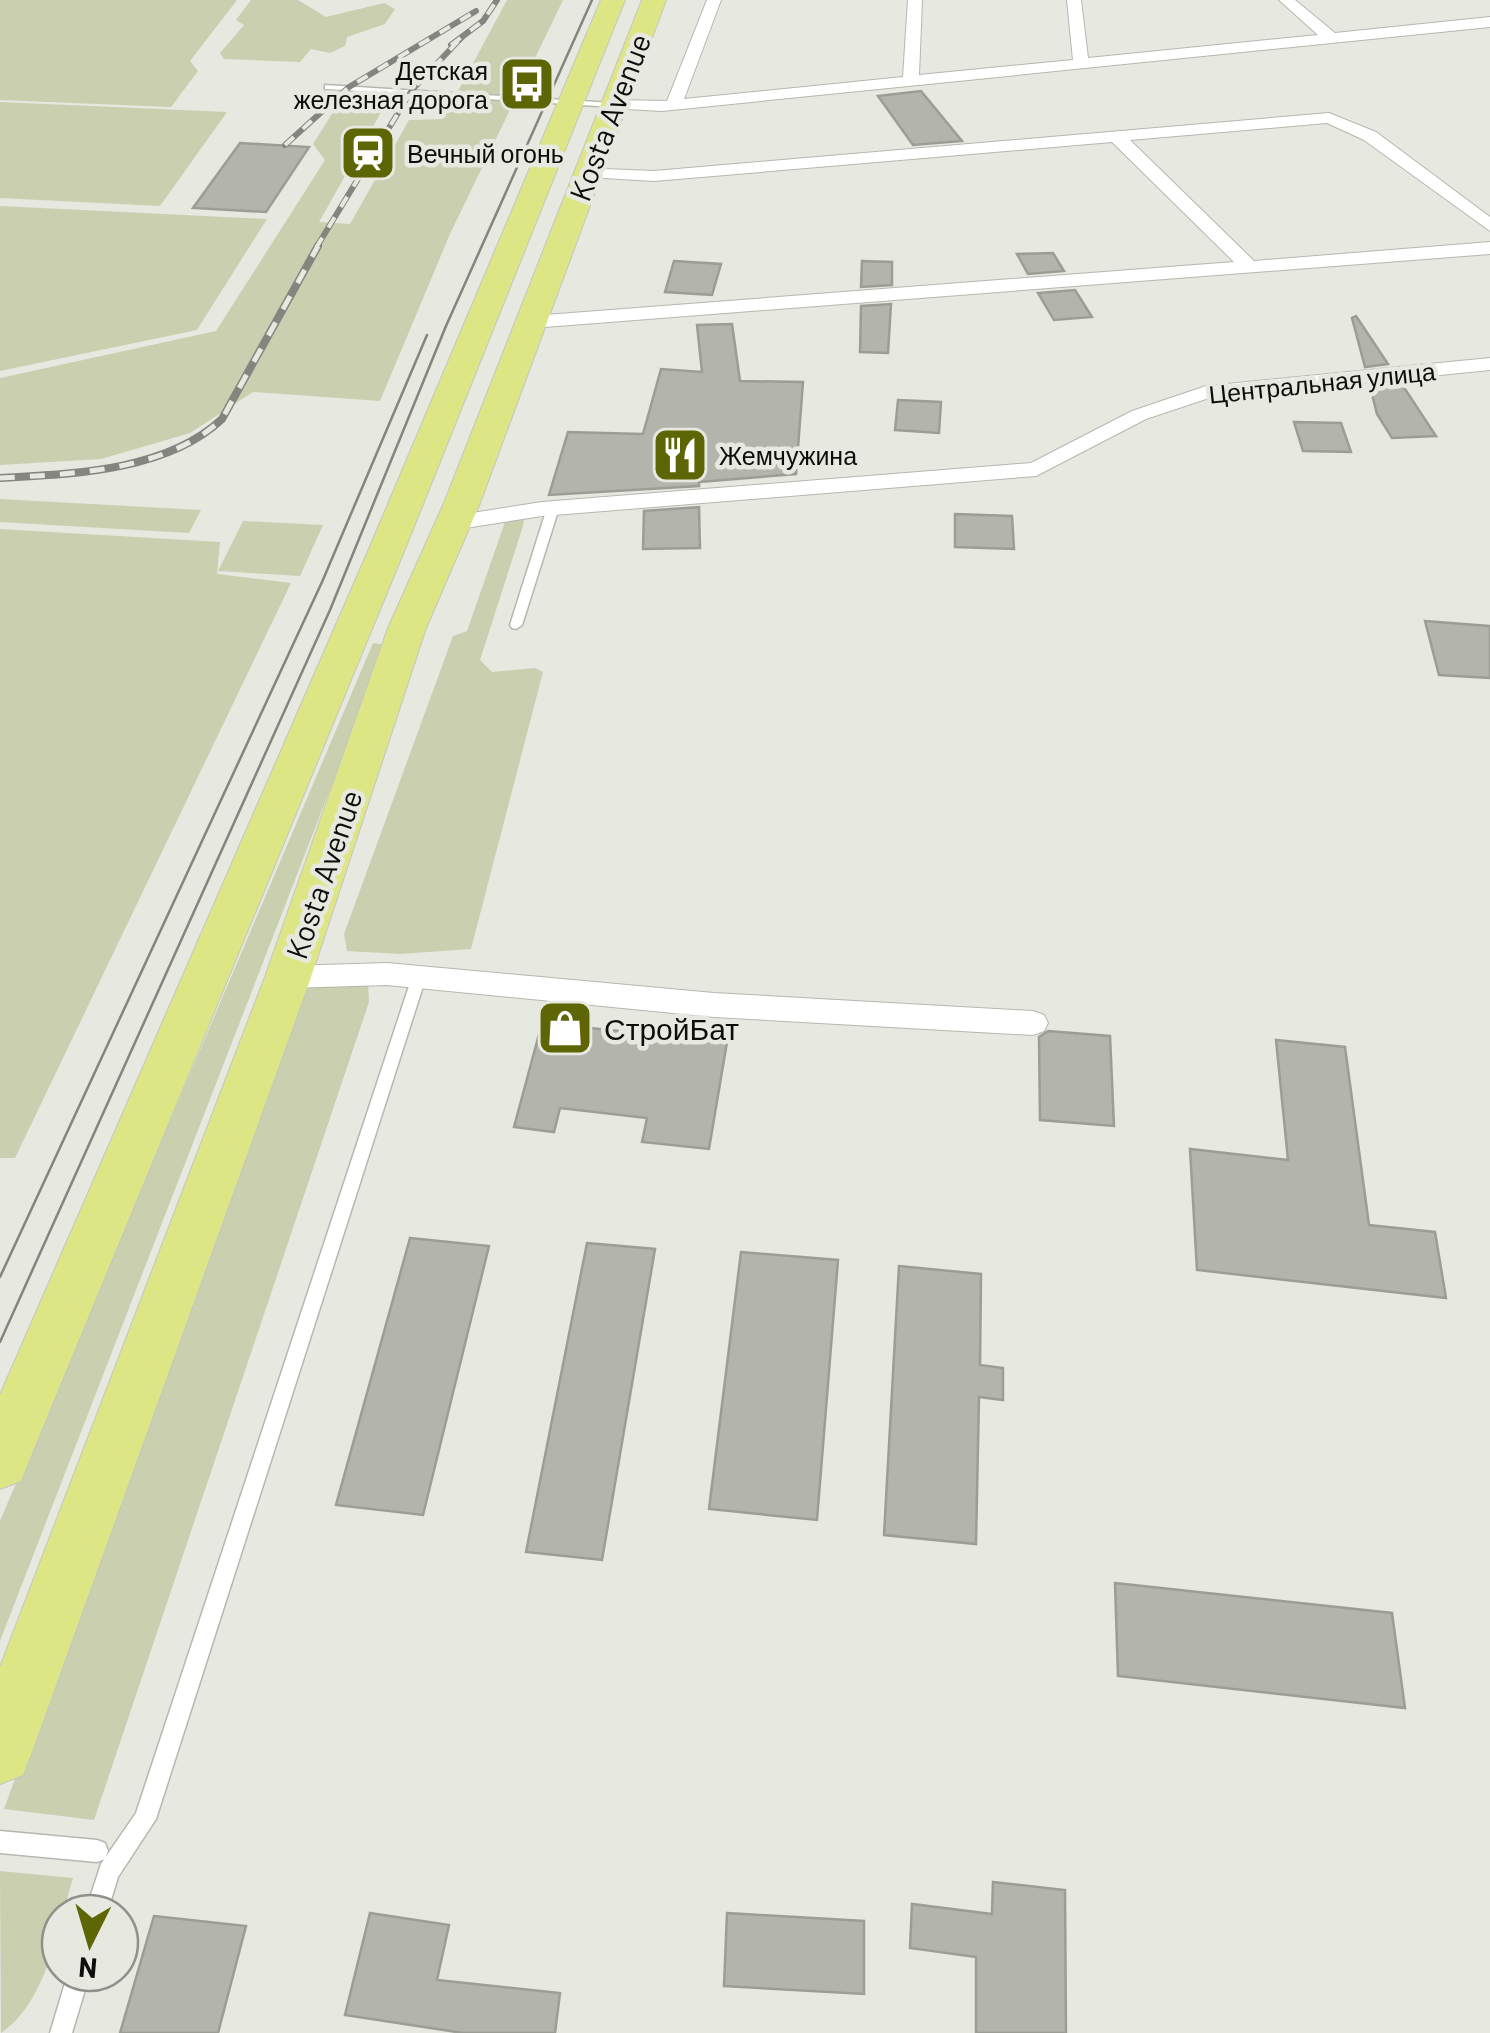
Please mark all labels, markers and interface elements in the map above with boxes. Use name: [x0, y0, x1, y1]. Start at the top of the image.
street label: Kosta Avenue: [561, 28, 657, 206]
bus stop icon: Детская железная дорога: [497, 54, 557, 114]
place label: Детская железная дорога: [294, 55, 488, 114]
station icon: Вечный огонь: [338, 123, 398, 183]
place label: Вечный огонь: [407, 138, 564, 168]
street label: Центральная улица: [1207, 355, 1437, 409]
restaurant icon: Жемчужина: [650, 425, 710, 485]
place label: Жемчужина: [719, 440, 857, 470]
street label: Kosta Avenue: [277, 785, 369, 963]
shop icon: СтройБат: [535, 998, 595, 1058]
place label: СтройБат: [604, 1010, 739, 1046]
north arrow: [40, 1893, 140, 1993]
text: N: [77, 1951, 98, 1987]

